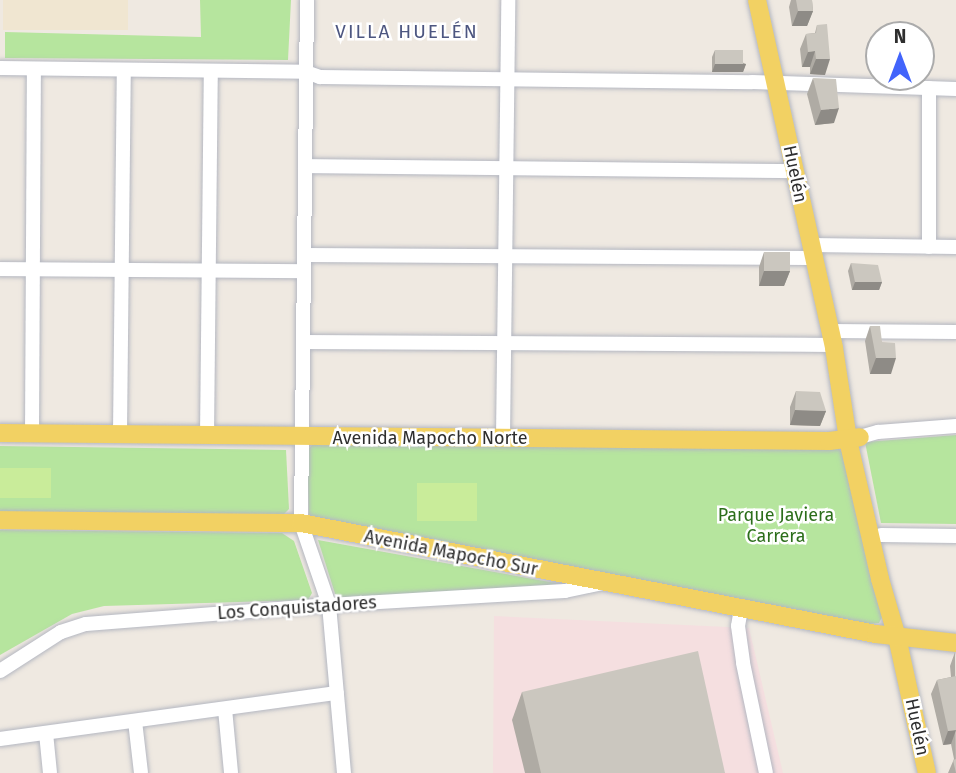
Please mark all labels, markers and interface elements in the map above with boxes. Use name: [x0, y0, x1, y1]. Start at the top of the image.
district label: VILLA HUELÉN: [337, 21, 477, 43]
north arrow: [865, 21, 935, 91]
text: N: [894, 25, 906, 48]
street label: Huelén: [778, 143, 812, 205]
street label: Avenida Mapocho Norte: [332, 427, 528, 449]
park label: Parque Javiera Carrera: [718, 505, 834, 548]
street label: Avenida Mapocho Sur: [362, 526, 540, 580]
street label: Los Conquistadores: [217, 592, 377, 624]
street label: Huelén: [900, 696, 934, 758]

